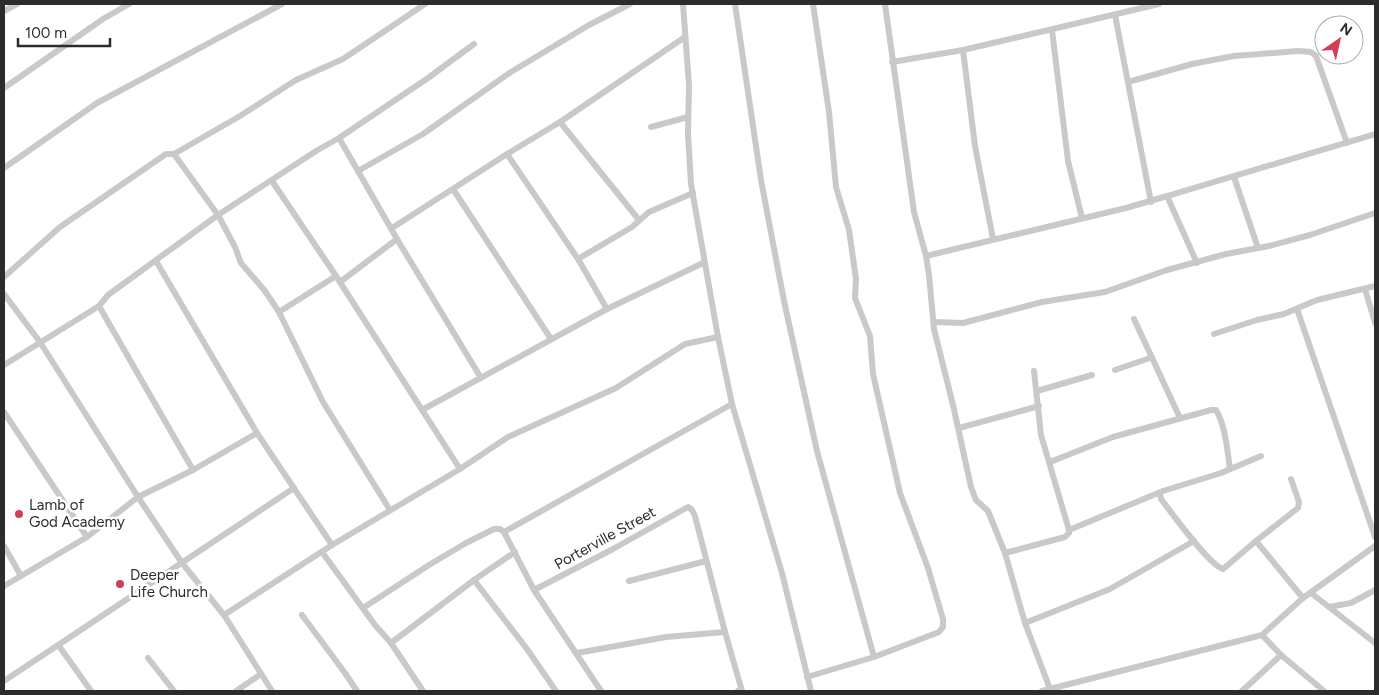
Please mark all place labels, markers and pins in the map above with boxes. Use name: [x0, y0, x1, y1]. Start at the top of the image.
place label: Lamb of God Academy: [29, 496, 125, 531]
marker: Lamb of God Academy: [13, 508, 25, 520]
place label: Deeper Life Church: [130, 566, 208, 601]
marker: Deeper Life Church: [114, 578, 126, 590]

